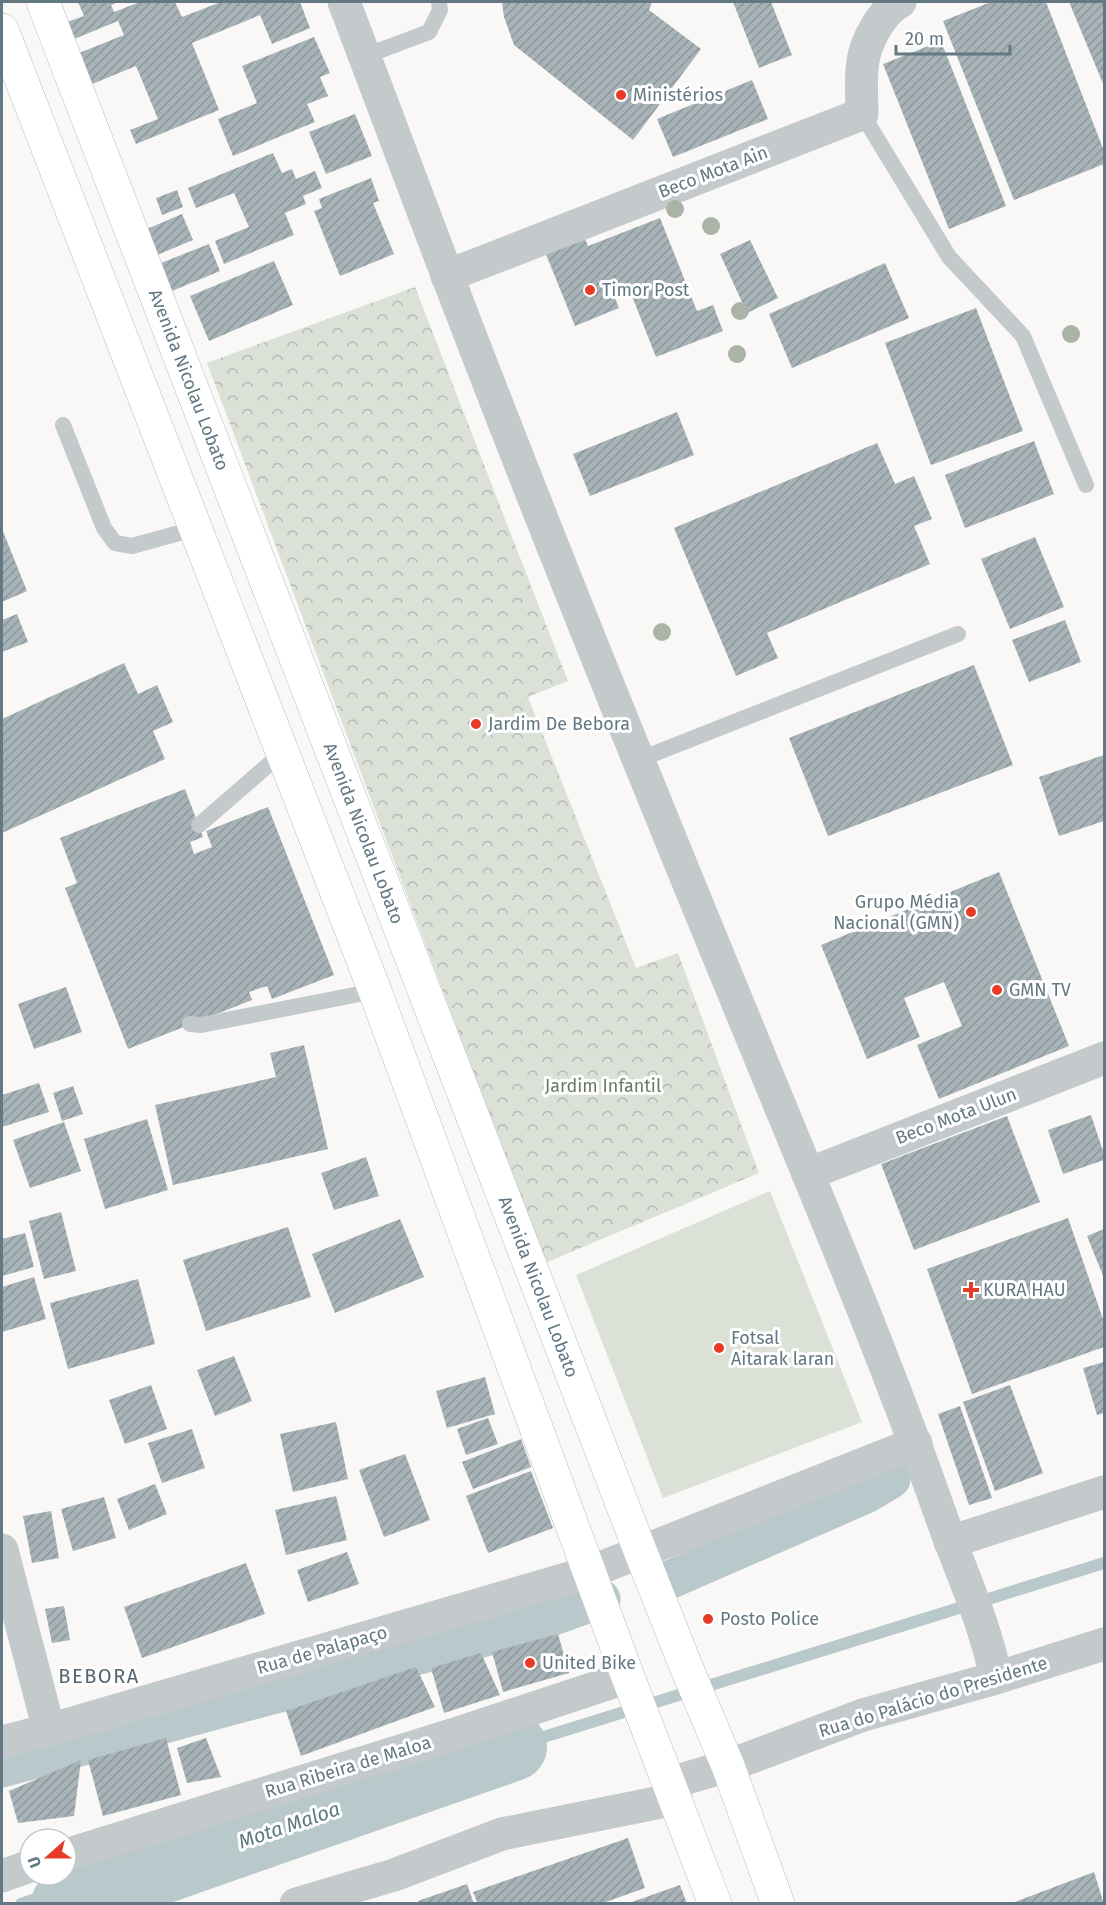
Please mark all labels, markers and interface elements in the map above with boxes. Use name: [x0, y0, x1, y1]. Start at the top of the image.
scale bar: [896, 18, 1010, 56]
text: 20 m: [905, 28, 944, 50]
place label: Ministérios: [633, 84, 723, 106]
marker: Ministérios: [614, 88, 628, 102]
street label: Beco Mota Ain: [655, 141, 771, 203]
place label: Timor Post: [602, 279, 690, 301]
marker: Timor Post: [583, 283, 597, 297]
street label: Avenida Nicolau Lobato: [144, 286, 234, 474]
place label: Jardim De Bebora: [488, 713, 630, 735]
marker: Jardim De Bebora: [469, 717, 483, 731]
street label: Avenida Nicolau Lobato: [319, 740, 408, 927]
place label: Grupo Média Nacional (GMN): [833, 891, 959, 934]
marker: Grupo Média Nacional (GMN): [964, 905, 978, 919]
place label: GMN TV: [1009, 979, 1071, 1001]
marker: GMN TV: [990, 983, 1004, 997]
park label: Jardim Infantil: [545, 1075, 661, 1097]
street label: Beco Mota Ulun: [892, 1083, 1020, 1149]
street label: Avenida Nicolau Lobato: [493, 1193, 583, 1381]
place label: KURA HAU: [983, 1279, 1066, 1301]
marker: KURA HAU: [964, 1283, 978, 1297]
place label: Fotsal Aitarak laran: [731, 1327, 834, 1370]
marker: Fotsal Aitarak laran: [712, 1341, 726, 1355]
place label: Posto Police: [720, 1608, 819, 1630]
marker: Posto Police: [701, 1612, 715, 1626]
street label: Rua de Palapaço: [254, 1621, 390, 1679]
place label: United Bike: [542, 1652, 636, 1674]
street label: Rua do Palácio do Presidente: [816, 1652, 1050, 1742]
marker: United Bike: [523, 1656, 537, 1670]
district label: BEBORA: [58, 1664, 140, 1688]
street label: Rua Ribeira de Maloa: [262, 1731, 434, 1803]
water label: Mota Maloa: [235, 1796, 343, 1854]
north arrow: [18, 1827, 78, 1887]
text: U: [24, 1854, 45, 1870]

